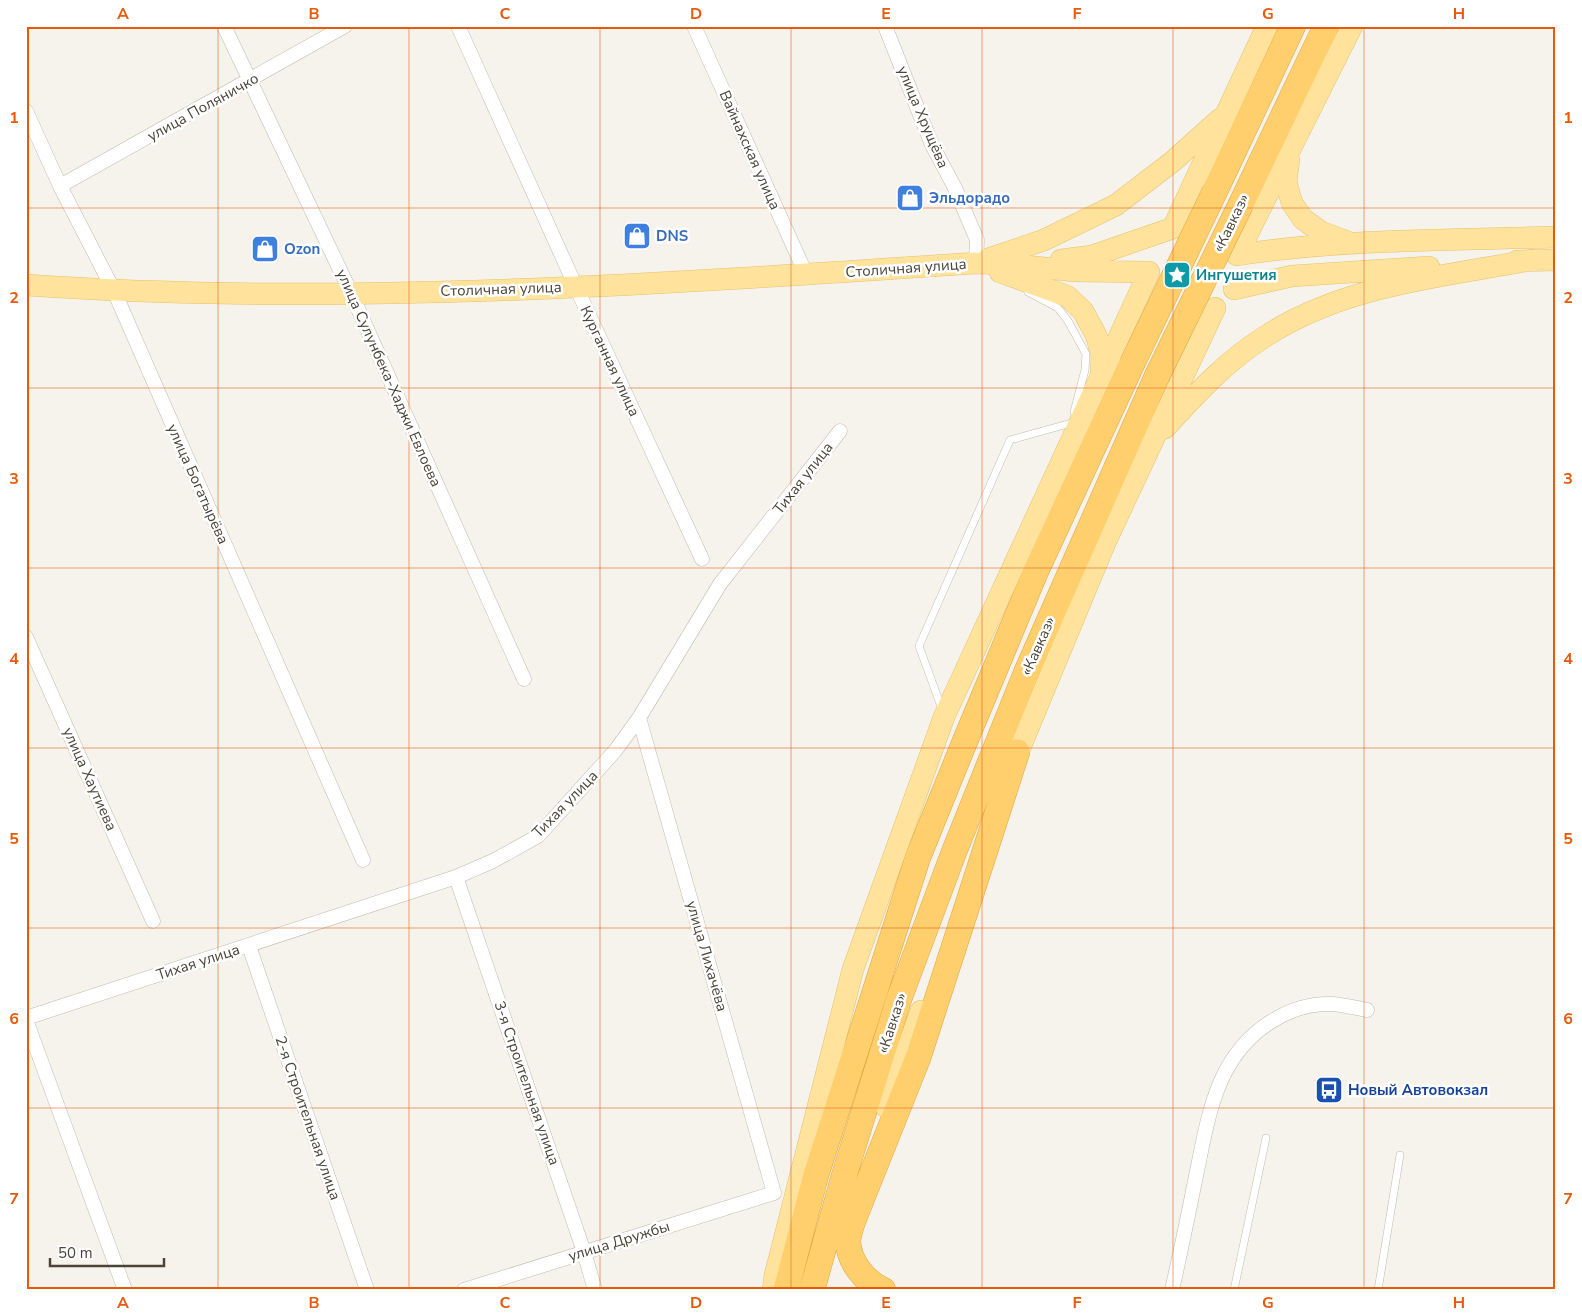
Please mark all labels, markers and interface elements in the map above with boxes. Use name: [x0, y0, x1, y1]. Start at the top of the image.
text: A: [117, 3, 129, 25]
text: B: [308, 3, 320, 25]
text: C: [500, 3, 511, 25]
text: D: [690, 3, 702, 25]
text: E: [881, 3, 891, 25]
text: F: [1073, 3, 1082, 25]
text: G: [1262, 3, 1274, 25]
text: H: [1453, 3, 1465, 25]
street label: улица Хрущёва: [893, 63, 953, 171]
street label: улица Поляничко: [144, 68, 262, 146]
street label: Вайнахская улица: [715, 87, 785, 213]
text: 1: [9, 107, 19, 129]
text: 1: [1563, 107, 1573, 129]
shop icon: Эльдорадо: [895, 183, 925, 213]
place label: Эльдорадо: [929, 188, 1010, 208]
street label: «Кавказ»: [1208, 190, 1254, 256]
shop icon: DNS: [622, 221, 652, 251]
place label: DNS: [656, 226, 688, 246]
shop icon: Ozon: [250, 234, 280, 264]
place label: Ozon: [284, 239, 320, 259]
street label: Столичная улица: [845, 254, 967, 282]
place icon: Ингушетия: [1162, 260, 1192, 290]
place label: Ингушетия: [1196, 265, 1277, 285]
street label: улица Сулунбека-Хаджи Евлоева: [332, 266, 446, 490]
street label: Столичная улица: [440, 277, 562, 301]
text: 2: [9, 287, 19, 309]
text: 2: [1563, 287, 1573, 309]
street label: Курганная улица: [576, 302, 644, 420]
street label: улица Богатырёва: [163, 421, 233, 547]
street label: Тихая улица: [769, 438, 837, 518]
text: 3: [9, 468, 19, 490]
text: 3: [1563, 468, 1573, 490]
street label: «Кавказ»: [1016, 613, 1060, 679]
text: 4: [9, 648, 19, 670]
text: 4: [1563, 648, 1573, 670]
street label: улица Хаутиева: [58, 724, 122, 834]
street label: Тихая улица: [528, 766, 602, 842]
text: 5: [9, 828, 19, 850]
text: 5: [1563, 828, 1573, 850]
street label: улица Лихачёва: [682, 898, 732, 1014]
street label: Тихая улица: [154, 939, 242, 985]
street label: «Кавказ»: [873, 990, 911, 1056]
street label: 3-я Строительная улица: [489, 998, 565, 1168]
text: 6: [9, 1008, 19, 1030]
text: 6: [1563, 1008, 1573, 1030]
street label: 2-я Строительная улица: [270, 1033, 346, 1203]
bus stop icon: Новый Автовокзал: [1314, 1075, 1344, 1105]
place label: Новый Автовокзал: [1348, 1080, 1488, 1100]
text: 7: [9, 1188, 19, 1210]
text: 7: [1563, 1188, 1573, 1210]
street label: улица Дружбы: [566, 1216, 672, 1266]
scale bar: [50, 1236, 164, 1268]
text: 50 m: [58, 1243, 93, 1263]
text: A: [117, 1292, 129, 1314]
text: B: [308, 1292, 320, 1314]
text: C: [500, 1292, 511, 1314]
text: D: [690, 1292, 702, 1314]
text: E: [881, 1292, 891, 1314]
text: F: [1073, 1292, 1082, 1314]
text: G: [1262, 1292, 1274, 1314]
text: H: [1453, 1292, 1465, 1314]

